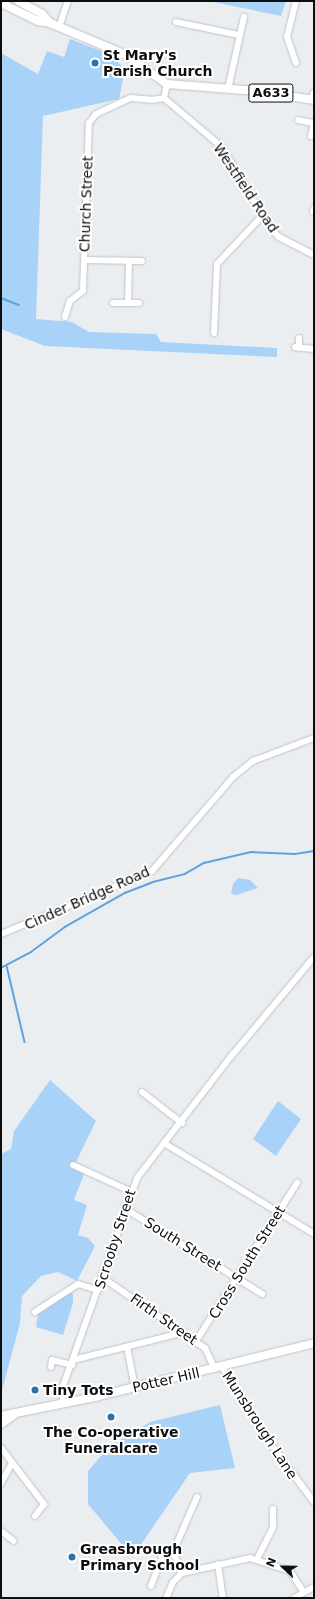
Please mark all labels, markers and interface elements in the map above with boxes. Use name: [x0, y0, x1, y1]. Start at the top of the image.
place label: St Mary's Parish Church: [103, 47, 213, 80]
marker: St Mary's Parish Church: [90, 58, 100, 68]
road number: A633: [248, 82, 294, 104]
street label: Westfield Road: [210, 140, 282, 236]
street label: Church Street: [76, 155, 96, 253]
street label: Cinder Bridge Road: [22, 863, 152, 933]
street label: Scrooby Street: [91, 1187, 139, 1291]
street label: Cross South Street: [205, 1202, 289, 1322]
street label: South Street: [141, 1214, 225, 1274]
street label: Firth Street: [127, 1290, 201, 1348]
street label: Potter Hill: [131, 1364, 201, 1396]
street label: Munsbrough Lane: [219, 1368, 301, 1482]
place label: Tiny Tots: [43, 1382, 114, 1398]
marker: Tiny Tots: [30, 1385, 40, 1395]
marker: The Co-operative Funeralcare: [106, 1412, 116, 1422]
place label: The Co-operative Funeralcare: [43, 1424, 179, 1456]
place label: Greasbrough Primary School: [80, 1541, 199, 1574]
north arrow: [263, 1547, 303, 1587]
marker: Greasbrough Primary School: [67, 1552, 77, 1562]
text: N: [264, 1556, 279, 1569]

